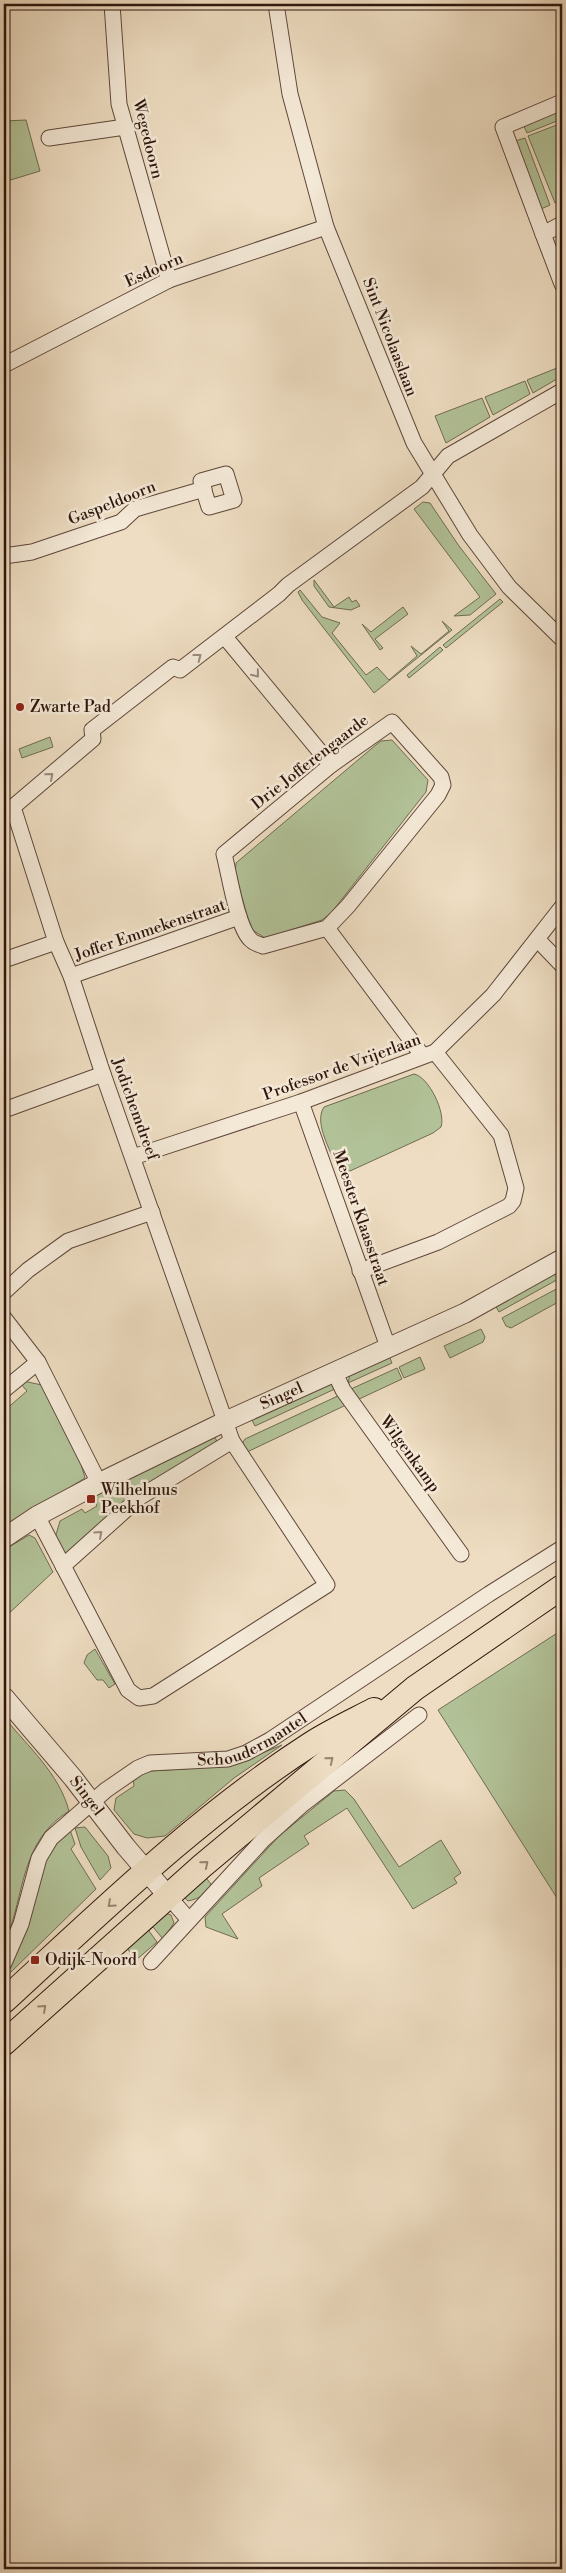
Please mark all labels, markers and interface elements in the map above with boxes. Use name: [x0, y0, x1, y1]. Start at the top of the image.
street label: Wegedoorn: [128, 96, 168, 181]
street label: Esdoorn: [122, 248, 187, 292]
street label: Sint Nicolaaslaan: [358, 275, 422, 400]
street label: Gaspeldoorn: [65, 476, 159, 530]
one-way arrow: [192, 654, 202, 663]
one-way arrow: [250, 668, 258, 677]
place label: Zwarte Pad: [30, 697, 111, 717]
marker: Zwarte Pad: [14, 701, 26, 713]
street label: Drie Jofferengaarde: [248, 710, 372, 814]
one-way arrow: [45, 772, 54, 781]
street label: Joffer Emmekenstraat: [71, 895, 228, 966]
street label: Professor de Vrijerlaan: [260, 1029, 424, 1105]
street label: Jodichemdreef: [107, 1054, 163, 1164]
street label: Meester Klaasstraat: [328, 1147, 394, 1289]
street label: Singel: [257, 1378, 306, 1414]
street label: Wilgenkamp: [375, 1411, 444, 1496]
place label: Wilhelmus Peekhof: [100, 1480, 177, 1518]
marker: Wilhelmus Peekhof: [85, 1493, 97, 1505]
one-way arrow: [94, 1530, 103, 1539]
street label: Schoudermantel: [197, 1708, 311, 1771]
one-way arrow: [324, 1757, 333, 1766]
street label: Singel: [65, 1772, 109, 1820]
one-way arrow: [199, 1861, 208, 1869]
one-way arrow: [107, 1898, 116, 1907]
place label: Odijk-Noord: [45, 1950, 137, 1970]
marker: Odijk-Noord: [29, 1954, 41, 1966]
one-way arrow: [37, 2004, 46, 2013]

